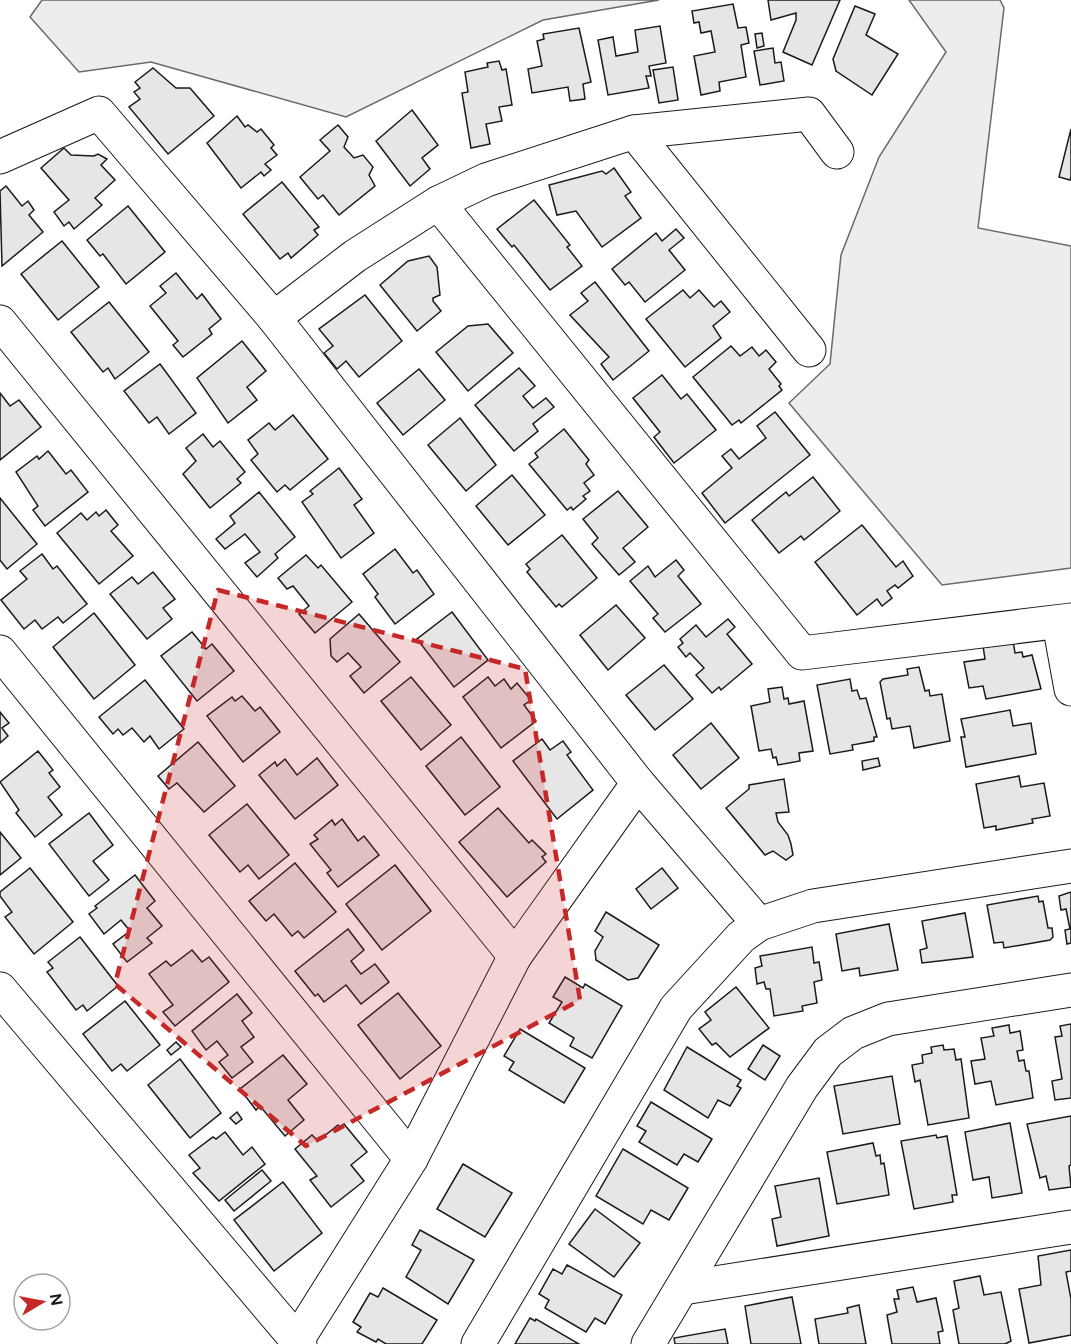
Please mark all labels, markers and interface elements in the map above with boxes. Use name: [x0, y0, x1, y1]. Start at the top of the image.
north arrow: [12, 1272, 72, 1332]
text: N: [45, 1292, 68, 1307]

